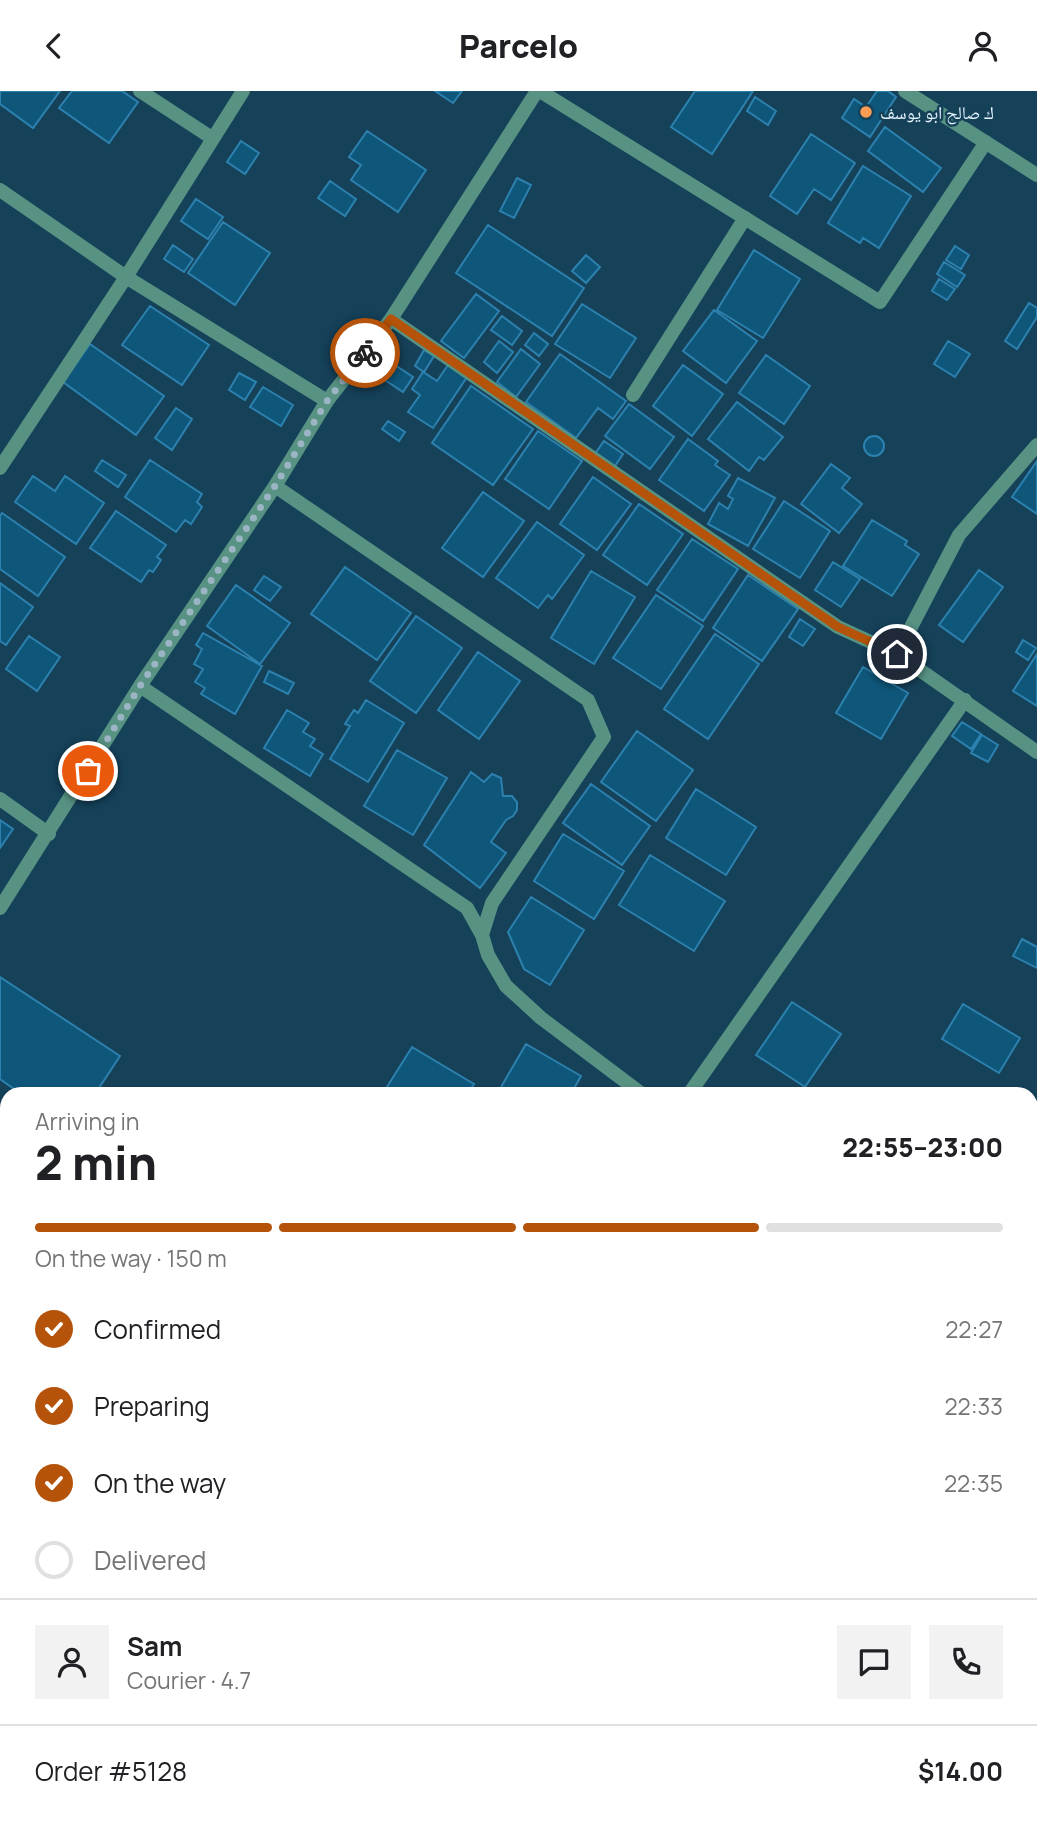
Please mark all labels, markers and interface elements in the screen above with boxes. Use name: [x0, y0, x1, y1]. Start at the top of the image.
text: Parcelo: [459, 24, 578, 68]
icon: back: [35, 27, 73, 65]
icon: person: [964, 27, 1002, 65]
place label: ك صالح ابو يوسف: [880, 100, 994, 125]
marker: ك صالح ابو يوسف: [858, 104, 874, 120]
courier: [330, 318, 400, 388]
icon: bike: [346, 334, 384, 372]
pin: [867, 624, 927, 684]
icon: home: [878, 635, 916, 673]
pin: [58, 741, 118, 801]
icon: bag: [69, 752, 107, 790]
text: Arriving in: [35, 1105, 140, 1137]
text: 22:55–23:00: [842, 1129, 1003, 1165]
text: 2 min: [35, 1131, 157, 1194]
text: On the way · 150 m: [35, 1242, 227, 1274]
icon: check: [35, 1310, 73, 1348]
text: Confirmed: [94, 1311, 221, 1347]
text: 22:27: [945, 1313, 1003, 1345]
icon: check: [35, 1387, 73, 1425]
text: Preparing: [94, 1388, 210, 1424]
text: 22:33: [944, 1390, 1003, 1422]
icon: check: [35, 1464, 73, 1502]
text: On the way: [94, 1465, 226, 1501]
text: 22:35: [944, 1467, 1003, 1499]
text: Delivered: [94, 1542, 206, 1578]
button: person: [35, 1625, 109, 1699]
button: chat: [837, 1625, 911, 1699]
button: phone: [929, 1625, 1003, 1699]
text: Sam: [127, 1628, 182, 1664]
text: Courier · 4.7: [127, 1664, 251, 1696]
text: Order #5128: [35, 1753, 187, 1789]
text: $14.00: [918, 1753, 1003, 1789]

